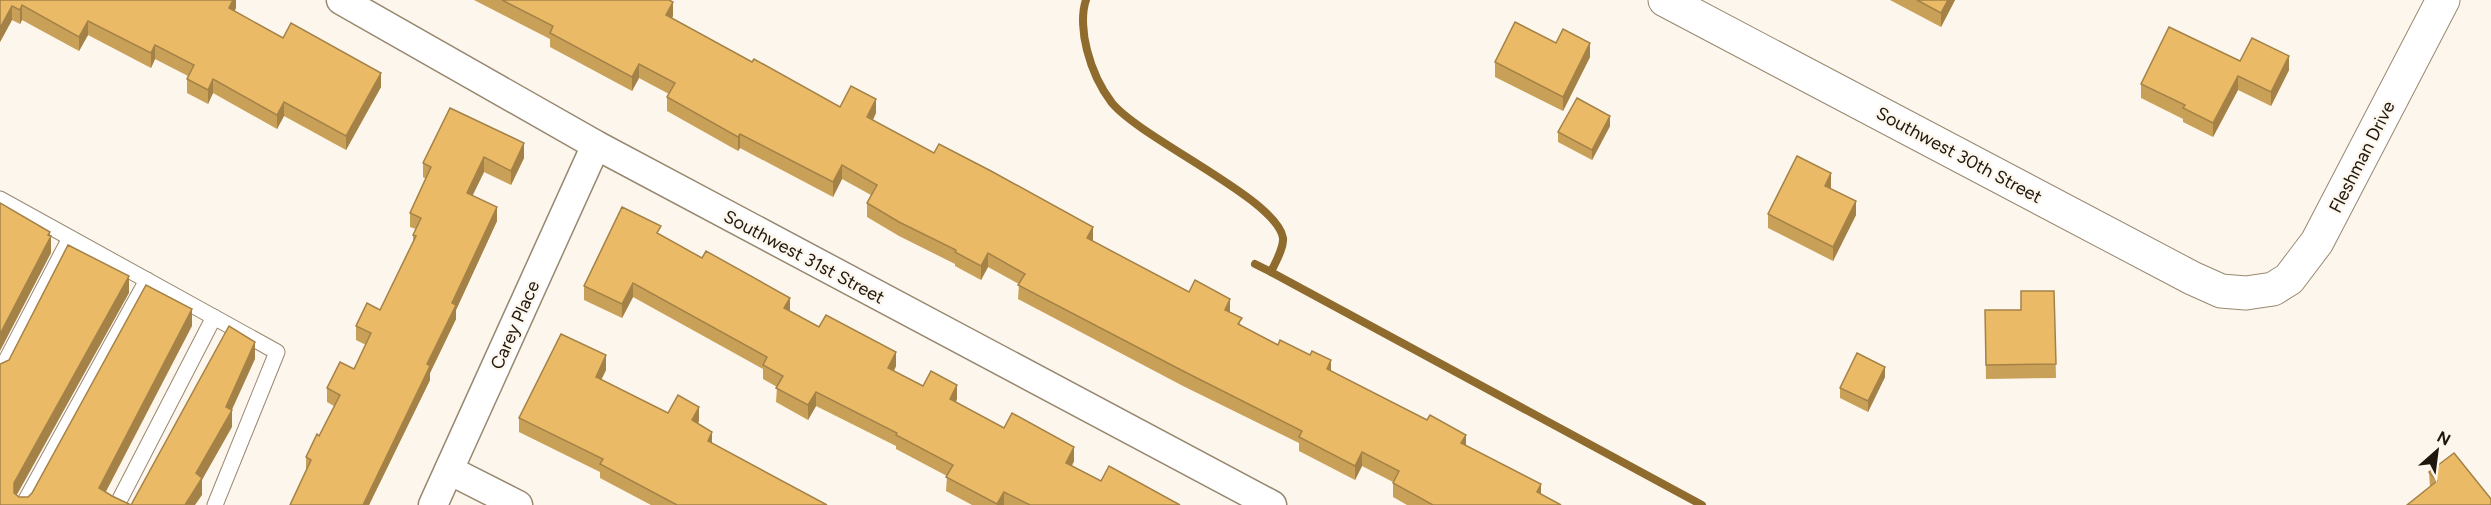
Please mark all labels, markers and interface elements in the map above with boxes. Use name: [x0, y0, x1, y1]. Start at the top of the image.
street label: Fleshman Drive: [2324, 97, 2400, 217]
street label: Southwest 30th Street: [1872, 102, 2046, 208]
street label: Southwest 31st Street: [720, 205, 888, 309]
street label: Carey Place: [486, 277, 544, 373]
north arrow: [2407, 421, 2467, 481]
text: N: [2434, 427, 2454, 449]

